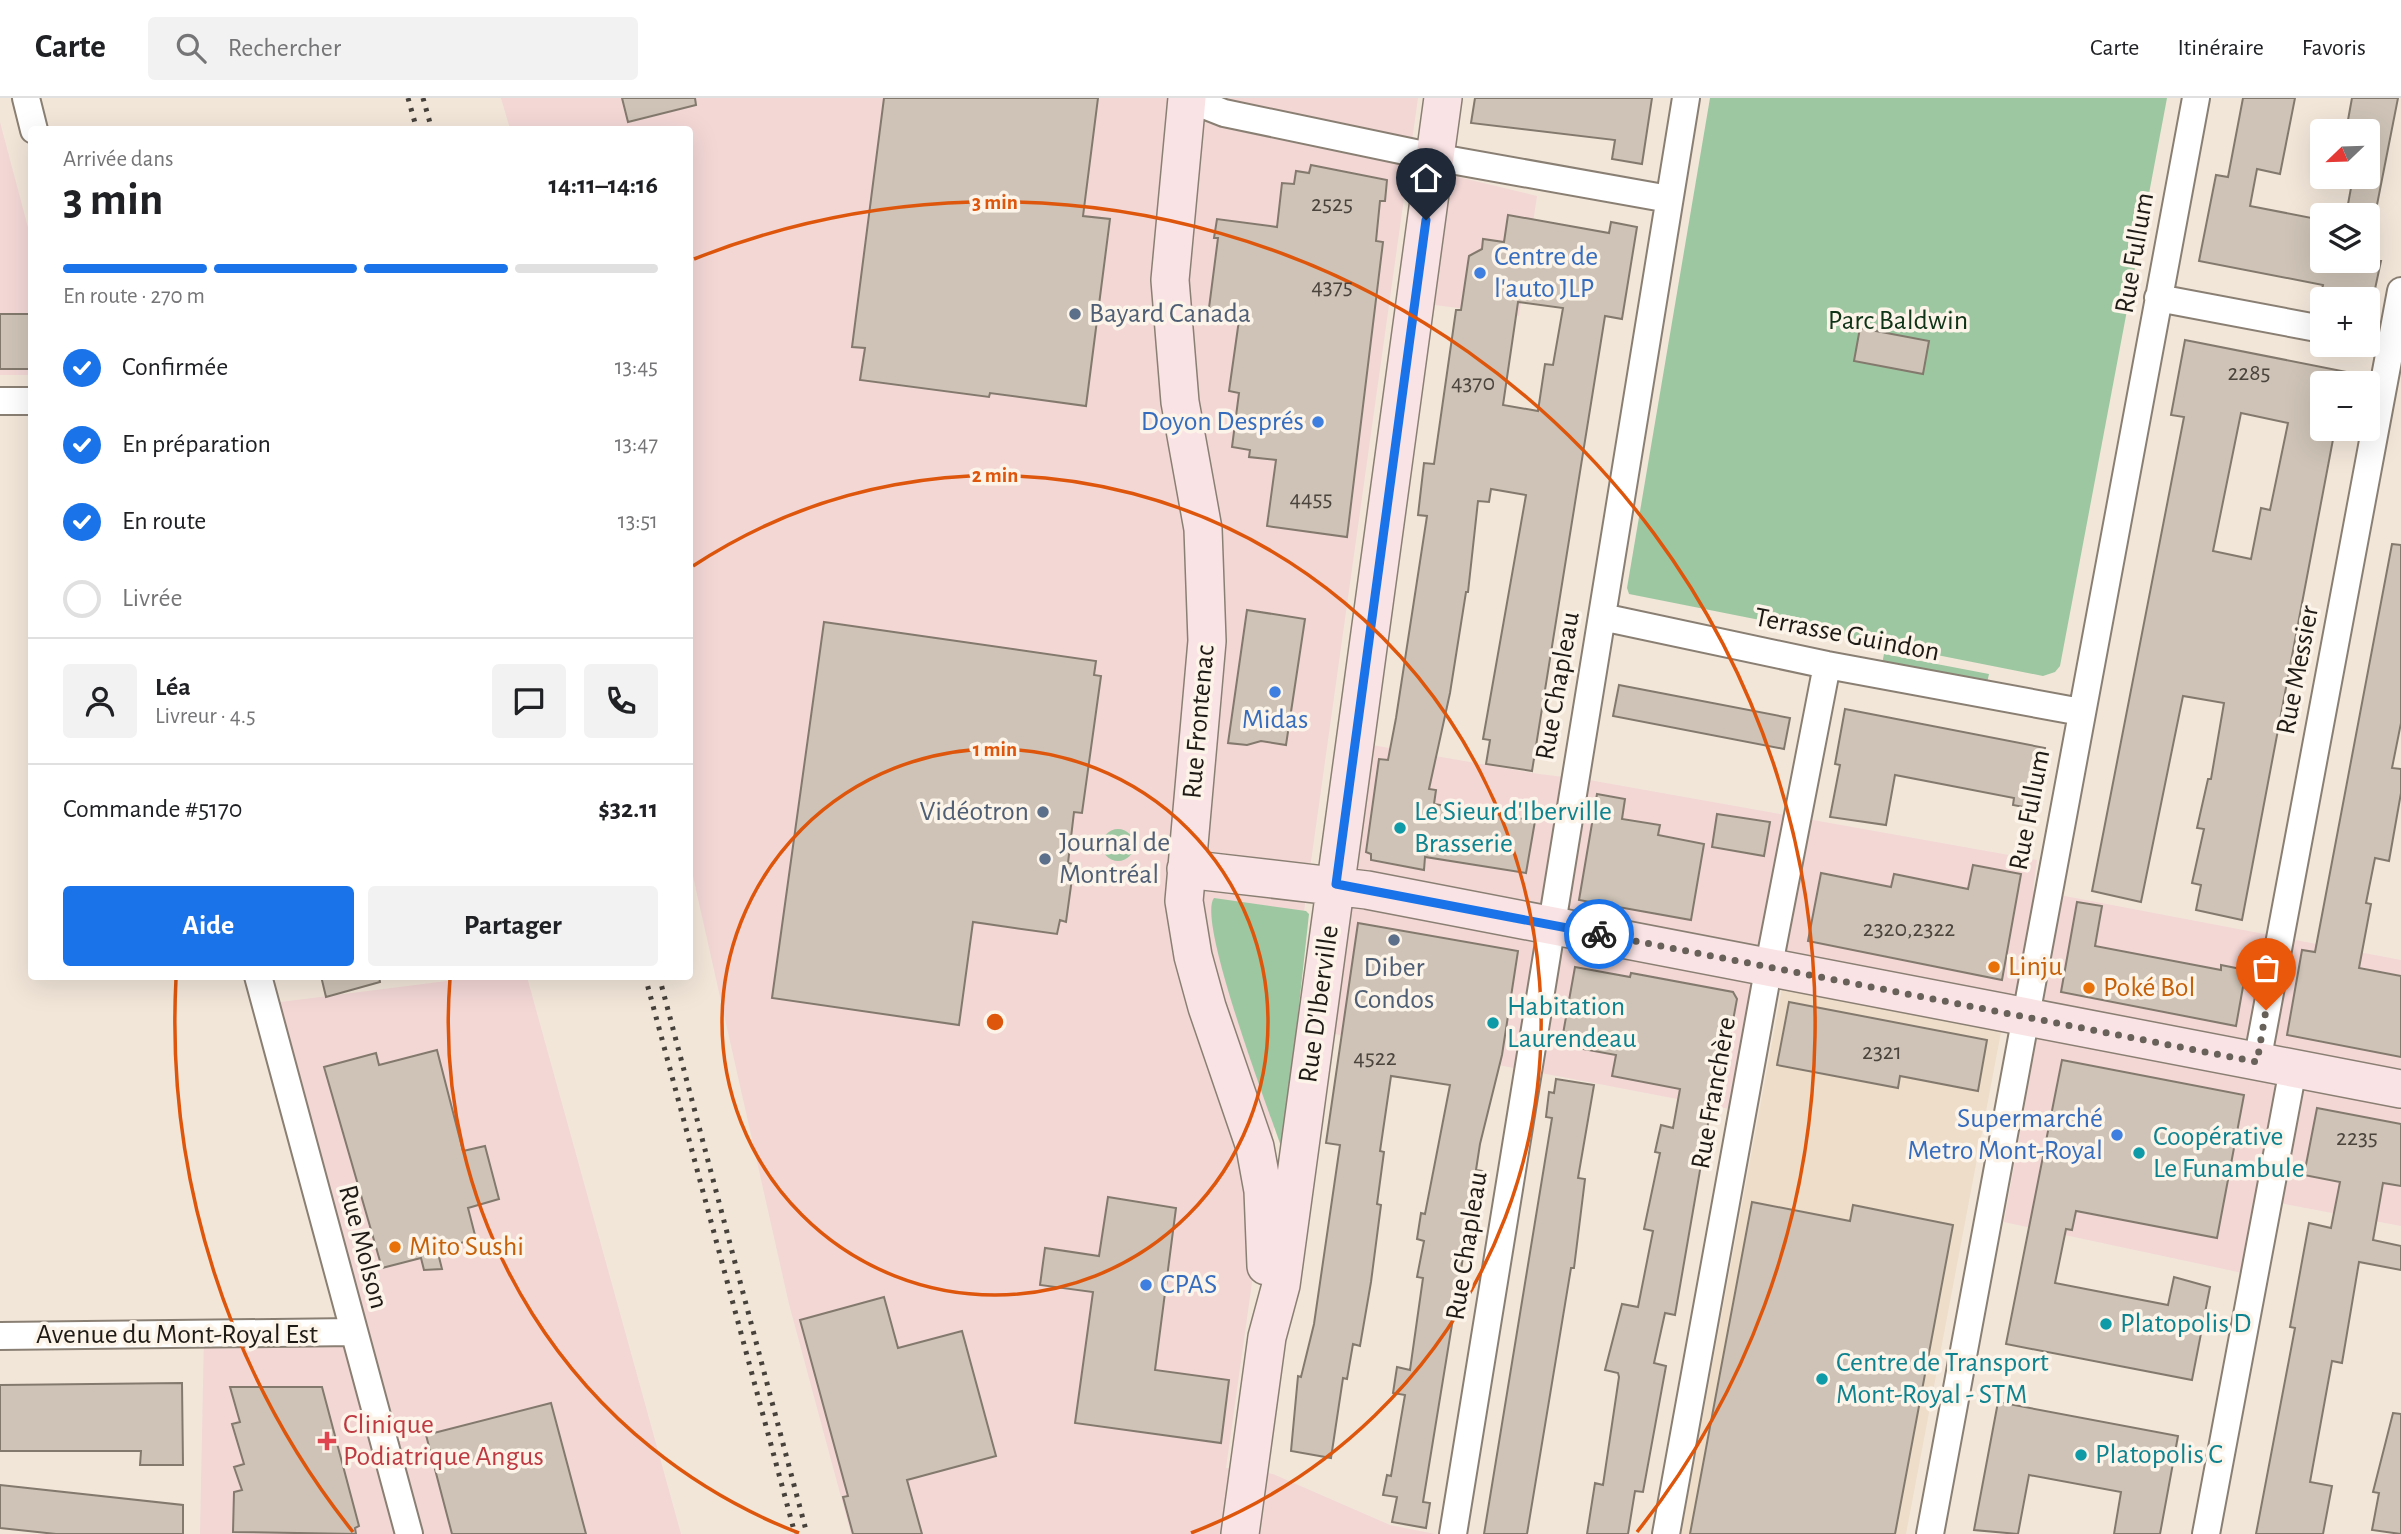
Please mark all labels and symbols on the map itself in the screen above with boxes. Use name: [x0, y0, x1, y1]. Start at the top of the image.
north arrow: [2310, 119, 2380, 189]
pin: [1396, 148, 1456, 220]
street label: Rue Fullum: [2111, 190, 2159, 316]
text: 3 min: [972, 192, 1018, 213]
house number: 2525: [1311, 192, 1353, 216]
place label: Centre de l'auto JLP: [1494, 243, 1598, 303]
marker: Centre de l'auto JLP: [1472, 265, 1488, 281]
house number: 4375: [1311, 275, 1353, 299]
place label: Bayard Canada: [1089, 300, 1251, 328]
marker: Bayard Canada: [1067, 306, 1083, 322]
park label: Parc Baldwin: [1828, 307, 1968, 335]
house number: 2285: [2227, 361, 2271, 385]
house number: 4370: [1451, 371, 1495, 395]
place label: Doyon Després: [1141, 408, 1304, 436]
marker: Doyon Després: [1310, 414, 1326, 430]
text: 2 min: [972, 465, 1018, 486]
house number: 4455: [1289, 487, 1333, 511]
street label: Terrasse Guindon: [1752, 603, 1942, 667]
street label: Rue Messier: [2272, 603, 2324, 737]
street label: Rue Chapleau: [1531, 610, 1585, 762]
street label: Rue Frontenac: [1178, 644, 1220, 800]
marker: Midas: [1267, 684, 1283, 700]
place label: Midas: [1242, 706, 1308, 734]
text: 1 min: [973, 739, 1017, 760]
street label: Rue Fullum: [2005, 747, 2055, 873]
place label: Vidéotron: [919, 798, 1029, 826]
place label: Le Sieur d'Iberville Brasserie: [1414, 798, 1612, 858]
marker: Vidéotron: [1035, 804, 1051, 820]
marker: Le Sieur d'Iberville Brasserie: [1392, 820, 1408, 836]
place label: Journal de Montréal: [1059, 829, 1170, 889]
marker: Journal de Montréal: [1037, 851, 1053, 867]
courier: [1564, 899, 1634, 969]
house number: 2320,2322: [1863, 917, 1955, 941]
street label: Rue D'Iberville: [1294, 924, 1344, 1084]
marker: Diber Condos: [1386, 932, 1402, 948]
pin: [2236, 938, 2296, 1010]
place label: Linju: [2008, 953, 2063, 981]
place label: Diber Condos: [1354, 954, 1434, 1014]
marker: Linju: [1986, 959, 2002, 975]
place label: Poké Bol: [2103, 974, 2195, 1002]
marker: Poké Bol: [2081, 980, 2097, 996]
place label: Habitation Laurendeau: [1507, 993, 1637, 1053]
centre of rings: [983, 1010, 1007, 1034]
marker: Habitation Laurendeau: [1485, 1015, 1501, 1031]
street label: Rue Franchère: [1687, 1015, 1741, 1171]
house number: 2321: [1862, 1040, 1902, 1064]
house number: 4522: [1353, 1046, 1397, 1070]
place label: Supermarché Metro Mont-Royal: [1907, 1105, 2103, 1165]
place label: Coopérative Le Funambule: [2153, 1123, 2305, 1183]
house number: 2235: [2336, 1126, 2378, 1150]
marker: Supermarché Metro Mont-Royal: [2109, 1127, 2125, 1143]
marker: Coopérative Le Funambule: [2131, 1145, 2147, 1161]
street label: Rue Chapleau: [1441, 1170, 1493, 1322]
street label: Rue Molson: [333, 1182, 393, 1312]
place label: Mito Sushi: [409, 1233, 524, 1261]
marker: Mito Sushi: [387, 1239, 403, 1255]
place label: CPAS: [1160, 1271, 1217, 1299]
marker: CPAS: [1138, 1277, 1154, 1293]
place label: Platopolis D: [2120, 1310, 2251, 1338]
marker: Platopolis D: [2098, 1316, 2114, 1332]
street label: Avenue du Mont-Royal Est: [36, 1321, 318, 1349]
place label: Centre de Transport Mont-Royal - STM: [1836, 1349, 2049, 1409]
marker: Centre de Transport Mont-Royal - STM: [1814, 1371, 1830, 1387]
place label: Clinique Podiatrique Angus: [343, 1411, 544, 1471]
marker: Clinique Podiatrique Angus: [317, 1431, 337, 1451]
place label: Platopolis C: [2095, 1441, 2223, 1469]
marker: Platopolis C: [2073, 1447, 2089, 1463]

